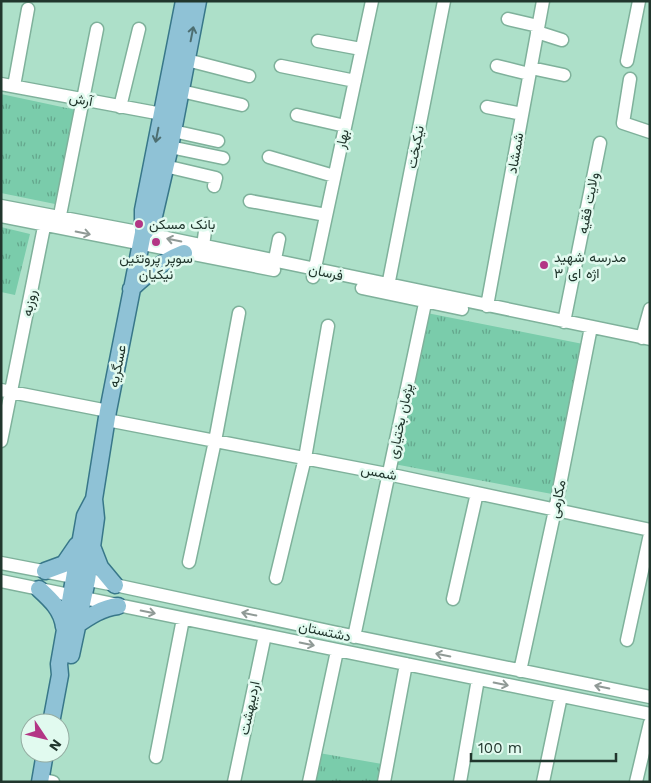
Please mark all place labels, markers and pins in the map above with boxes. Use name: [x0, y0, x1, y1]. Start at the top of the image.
place label: بانک مسکن: [149, 216, 215, 233]
marker: بانک مسکن: [133, 218, 145, 230]
marker: سوپر پروتئین نیکیان: [150, 236, 162, 248]
place label: مدرسه شهید اژه ای ۳: [554, 249, 626, 282]
place label: سوپر پروتئین نیکیان: [119, 250, 193, 283]
marker: مدرسه شهید اژه ای ۳: [538, 259, 550, 271]

